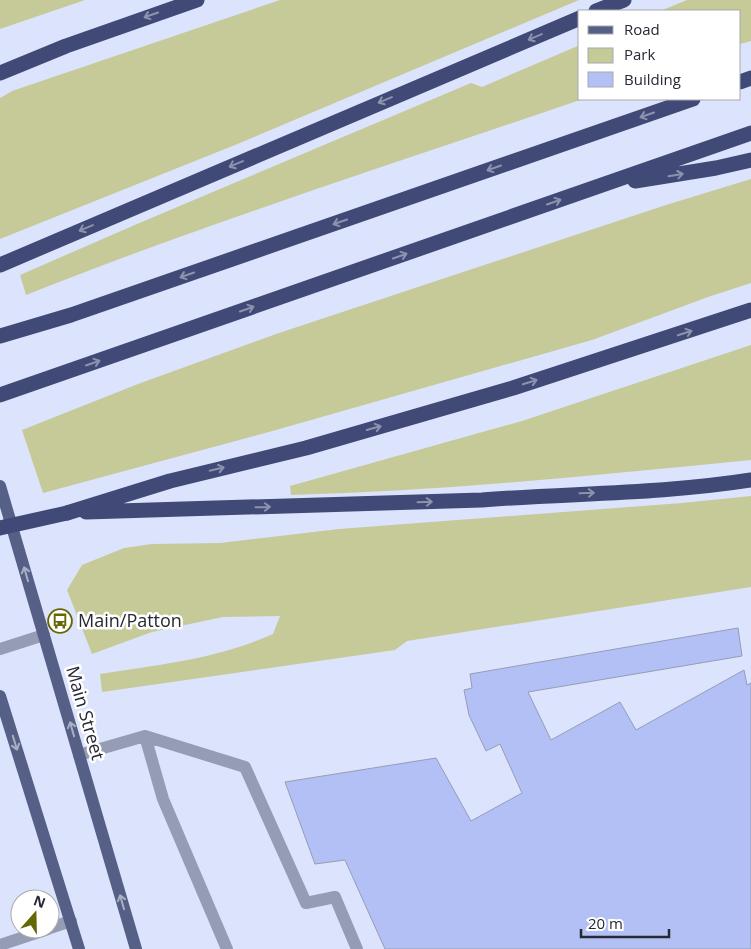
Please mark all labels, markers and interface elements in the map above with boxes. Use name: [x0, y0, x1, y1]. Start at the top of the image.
legend: [578, 10, 741, 100]
one-way arrow: [143, 11, 159, 21]
text: Road: [624, 19, 660, 39]
one-way arrow: [528, 33, 543, 42]
text: Park: [624, 44, 655, 64]
text: Building: [624, 69, 681, 89]
one-way arrow: [378, 96, 393, 106]
one-way arrow: [640, 111, 655, 120]
one-way arrow: [229, 160, 244, 170]
one-way arrow: [486, 164, 502, 173]
one-way arrow: [668, 169, 684, 179]
one-way arrow: [545, 197, 561, 206]
one-way arrow: [333, 218, 348, 227]
one-way arrow: [79, 225, 94, 234]
one-way arrow: [392, 251, 407, 260]
one-way arrow: [179, 271, 195, 280]
one-way arrow: [239, 304, 254, 313]
one-way arrow: [676, 327, 692, 337]
one-way arrow: [85, 357, 101, 367]
one-way arrow: [521, 377, 537, 387]
one-way arrow: [366, 423, 382, 433]
one-way arrow: [208, 464, 224, 473]
one-way arrow: [579, 489, 595, 498]
one-way arrow: [416, 497, 433, 507]
one-way arrow: [254, 503, 270, 512]
one-way arrow: [20, 566, 30, 582]
bus stop icon: Main/Patton: [47, 608, 73, 634]
place label: Main/Patton: [78, 608, 182, 632]
street label: Main Street: [61, 663, 111, 763]
one-way arrow: [66, 722, 76, 738]
one-way arrow: [10, 735, 20, 751]
north arrow: [10, 889, 60, 939]
text: N: [31, 890, 48, 912]
one-way arrow: [117, 895, 127, 911]
scale bar: [581, 906, 668, 938]
text: 20 m: [588, 913, 623, 933]

